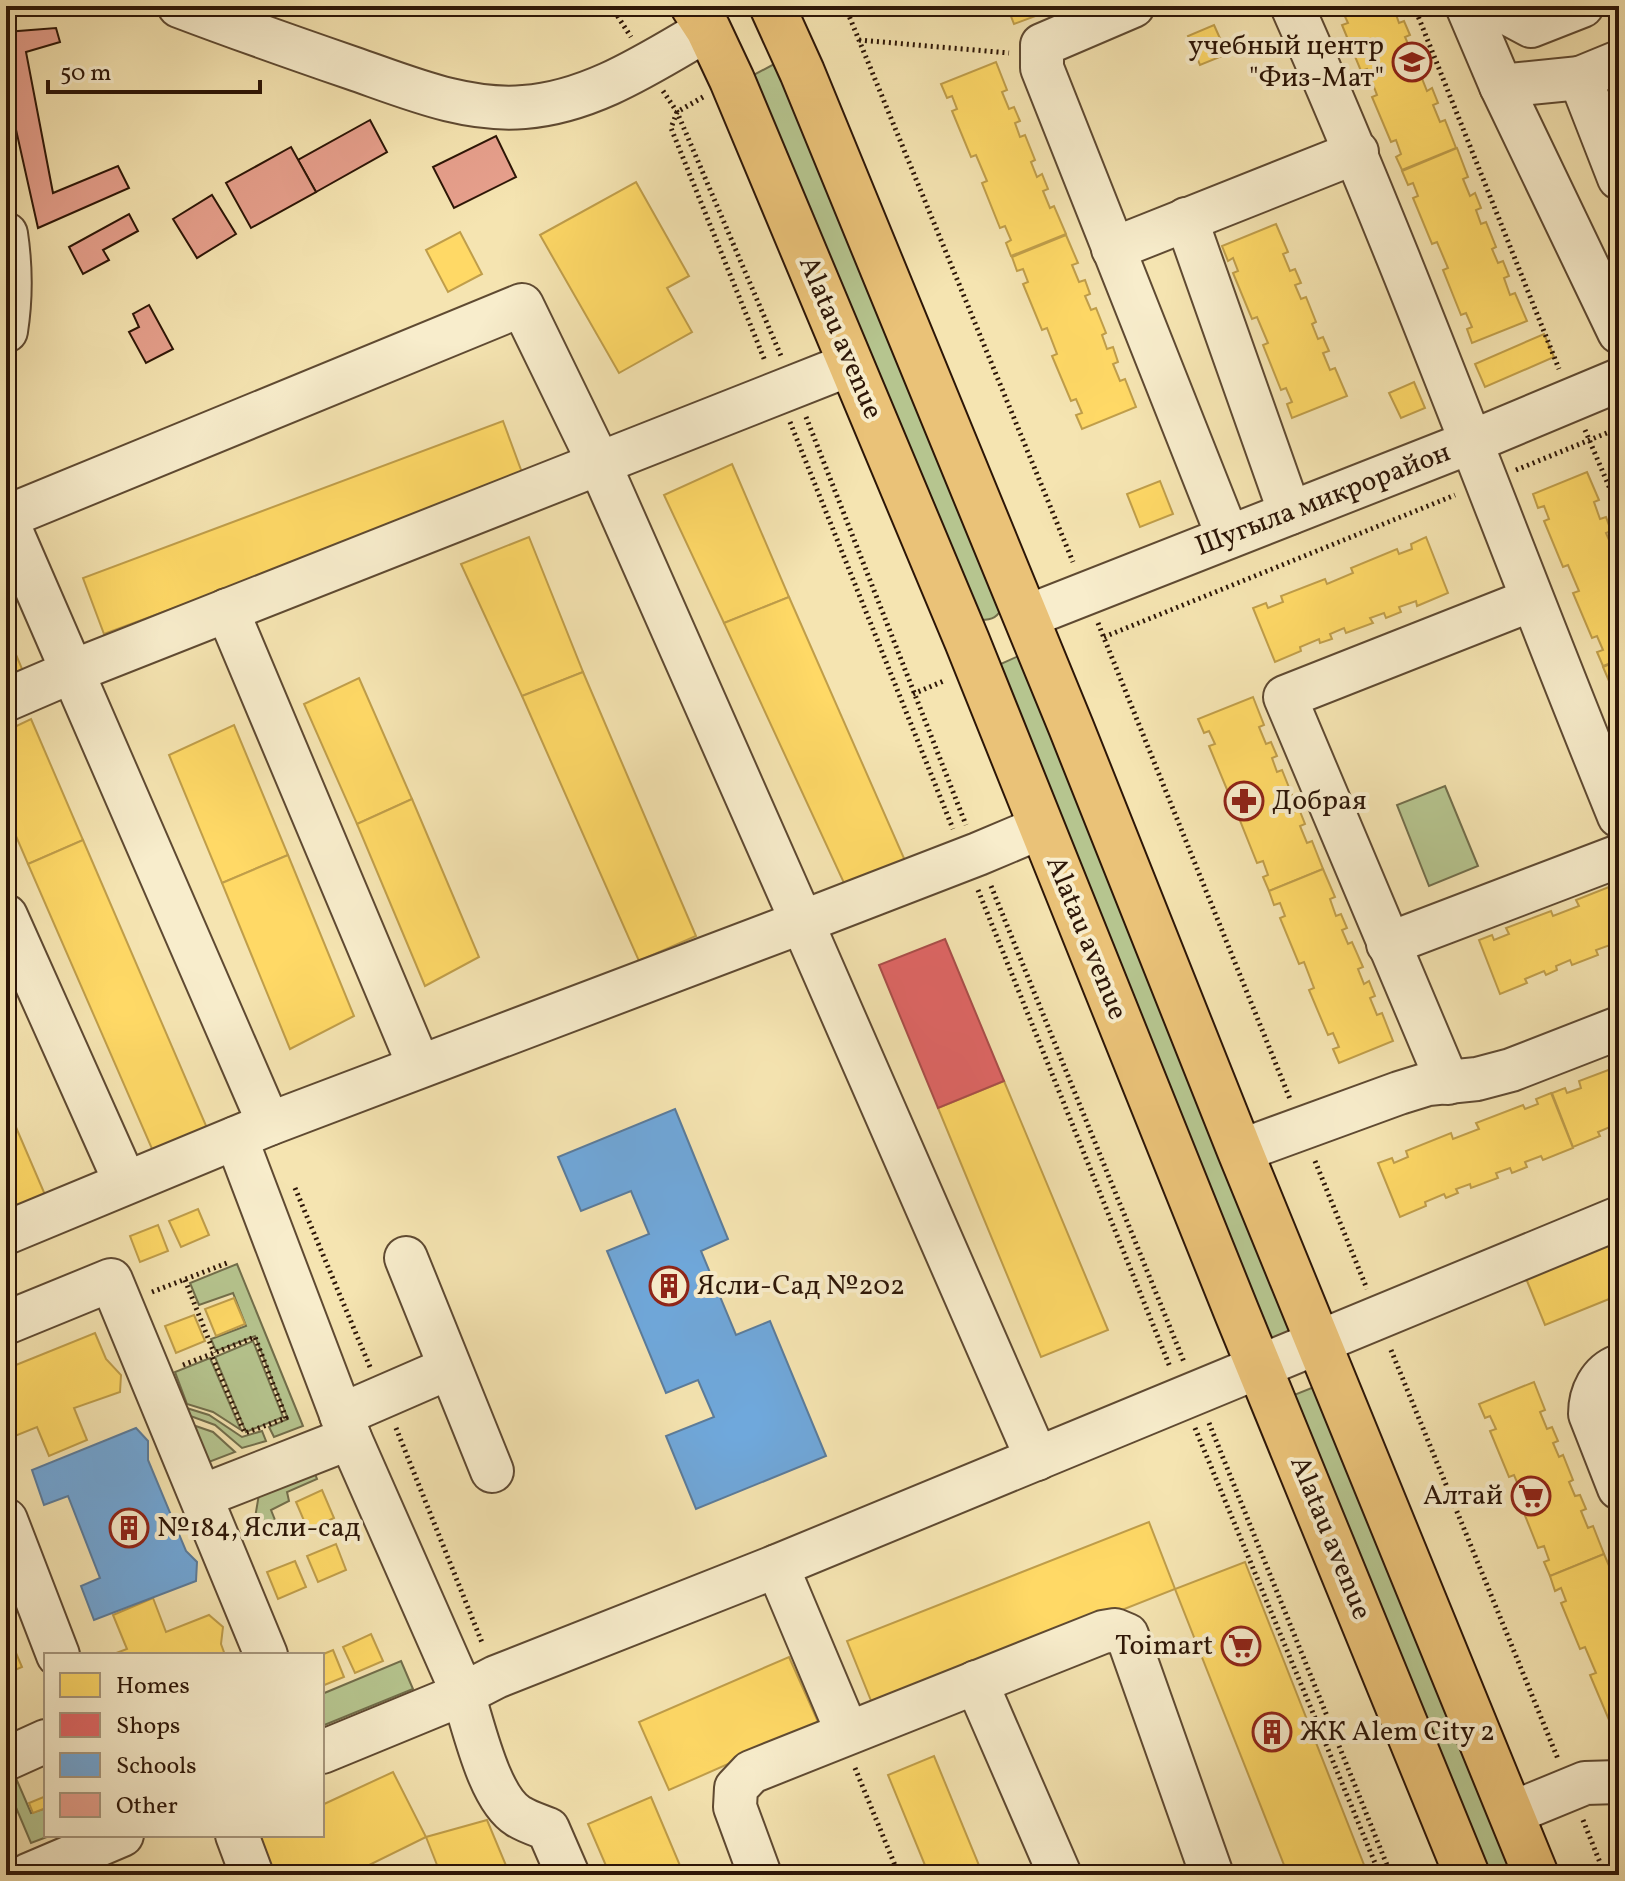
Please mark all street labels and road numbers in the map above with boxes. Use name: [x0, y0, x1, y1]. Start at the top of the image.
street label: Alatau avenue: [788, 251, 892, 425]
street label: Шугыла микрорайон: [1190, 433, 1456, 567]
street label: Alatau avenue: [1035, 850, 1137, 1026]
street label: Alatau avenue: [1279, 1450, 1381, 1626]

